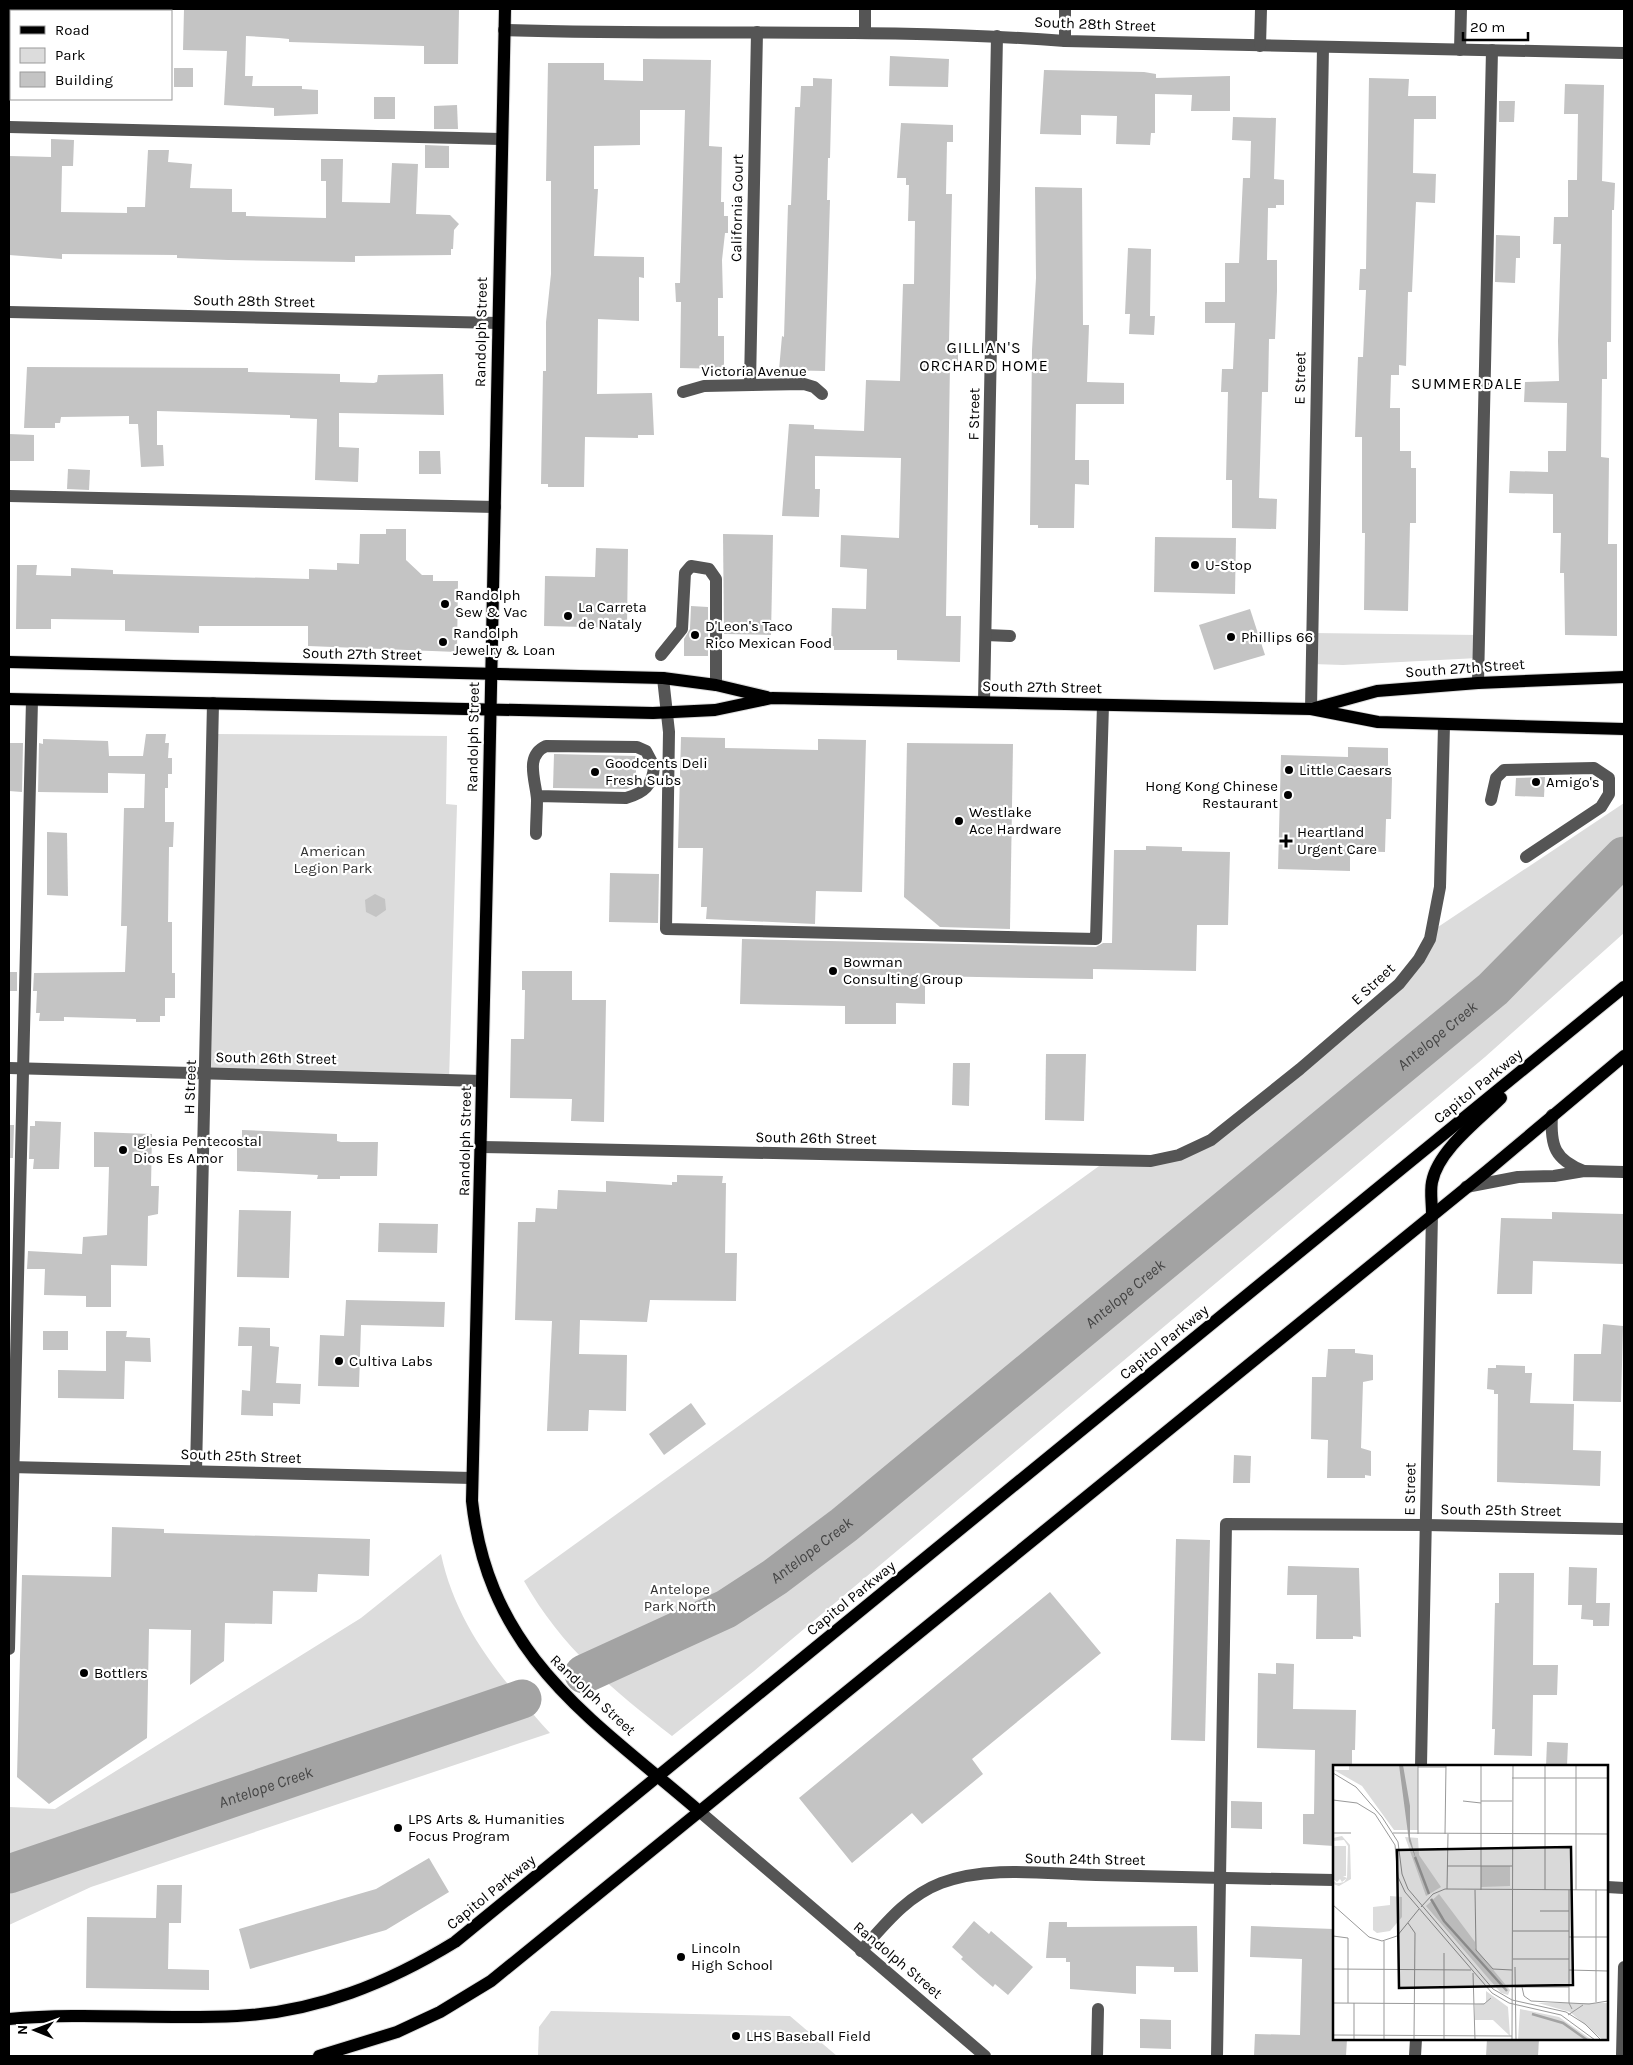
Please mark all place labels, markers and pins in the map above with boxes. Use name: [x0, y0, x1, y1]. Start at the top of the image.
place label: U-Stop: [1205, 556, 1252, 574]
marker: U-Stop: [1189, 559, 1201, 571]
place label: Randolph Sew & Vac: [455, 586, 527, 621]
marker: Randolph Sew & Vac: [439, 598, 451, 610]
place label: La Carreta de Nataly: [578, 598, 647, 633]
marker: La Carreta de Nataly: [562, 610, 574, 622]
place label: D'Leon's Taco Rico Mexican Food: [705, 617, 832, 652]
place label: Randolph Jewelry & Loan: [453, 624, 555, 659]
place label: Phillips 66: [1241, 628, 1313, 646]
marker: D'Leon's Taco Rico Mexican Food: [689, 629, 701, 641]
marker: Phillips 66: [1225, 631, 1237, 643]
marker: Randolph Jewelry & Loan: [437, 636, 449, 648]
place label: Goodcents Deli Fresh Subs: [605, 754, 708, 789]
place label: Little Caesars: [1299, 761, 1392, 779]
marker: Little Caesars: [1283, 764, 1295, 776]
marker: Goodcents Deli Fresh Subs: [589, 766, 601, 778]
place label: Amigo's: [1546, 773, 1600, 791]
marker: Amigo's: [1530, 776, 1542, 788]
place label: Hong Kong Chinese Restaurant: [1145, 777, 1278, 812]
marker: Hong Kong Chinese Restaurant: [1282, 789, 1294, 801]
place label: Westlake Ace Hardware: [969, 803, 1061, 838]
marker: Westlake Ace Hardware: [953, 815, 965, 827]
place label: Heartland Urgent Care: [1297, 823, 1377, 858]
marker: Heartland Urgent Care: [1279, 834, 1293, 848]
place label: Bowman Consulting Group: [843, 953, 963, 988]
marker: Bowman Consulting Group: [827, 965, 839, 977]
place label: Iglesia Pentecostal Dios Es Amor: [133, 1132, 262, 1167]
marker: Iglesia Pentecostal Dios Es Amor: [117, 1144, 129, 1156]
place label: Cultiva Labs: [349, 1352, 433, 1370]
marker: Cultiva Labs: [333, 1355, 345, 1367]
place label: Bottlers: [94, 1664, 148, 1682]
marker: Bottlers: [78, 1667, 90, 1679]
place label: LPS Arts & Humanities Focus Program: [408, 1810, 565, 1845]
marker: LPS Arts & Humanities Focus Program: [392, 1822, 404, 1834]
place label: Lincoln High School: [691, 1939, 773, 1974]
marker: Lincoln High School: [675, 1951, 687, 1963]
place label: LHS Baseball Field: [746, 2027, 871, 2045]
marker: LHS Baseball Field: [730, 2030, 742, 2042]

